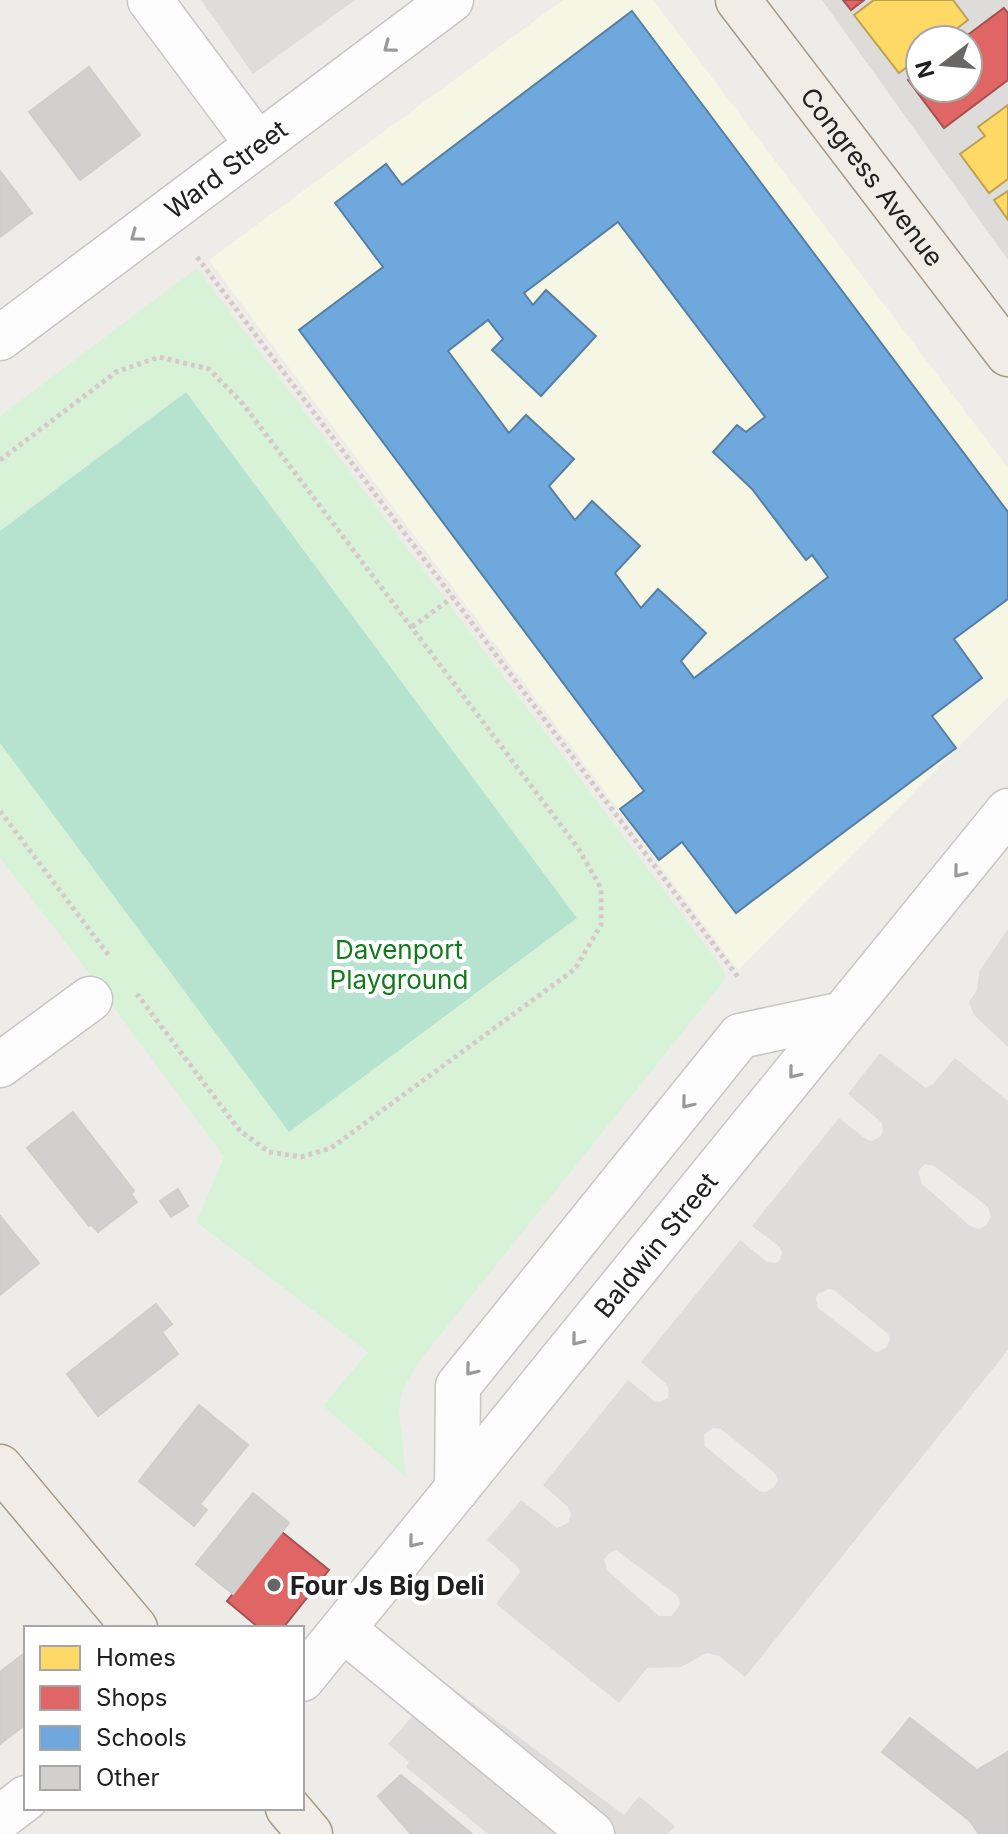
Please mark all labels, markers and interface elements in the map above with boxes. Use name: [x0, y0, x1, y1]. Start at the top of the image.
north arrow: [904, 24, 984, 104]
one-way arrow: [383, 37, 397, 51]
text: N: [910, 58, 940, 81]
street label: Congress Avenue: [795, 81, 951, 272]
street label: Ward Street: [158, 113, 293, 225]
one-way arrow: [130, 227, 145, 241]
one-way arrow: [954, 863, 969, 877]
park label: Davenport Playground: [330, 934, 468, 995]
one-way arrow: [789, 1064, 804, 1078]
one-way arrow: [682, 1094, 697, 1108]
street label: Baldwin Street: [587, 1166, 723, 1323]
one-way arrow: [573, 1331, 587, 1346]
one-way arrow: [466, 1361, 481, 1376]
one-way arrow: [409, 1533, 423, 1548]
place label: Four Js Big Deli: [290, 1570, 485, 1601]
marker: Four Js Big Deli: [265, 1576, 283, 1594]
legend: [24, 1626, 304, 1810]
text: Homes: [96, 1643, 176, 1672]
text: Shops: [96, 1683, 167, 1712]
text: Schools: [96, 1723, 187, 1752]
text: Other: [96, 1763, 159, 1792]

